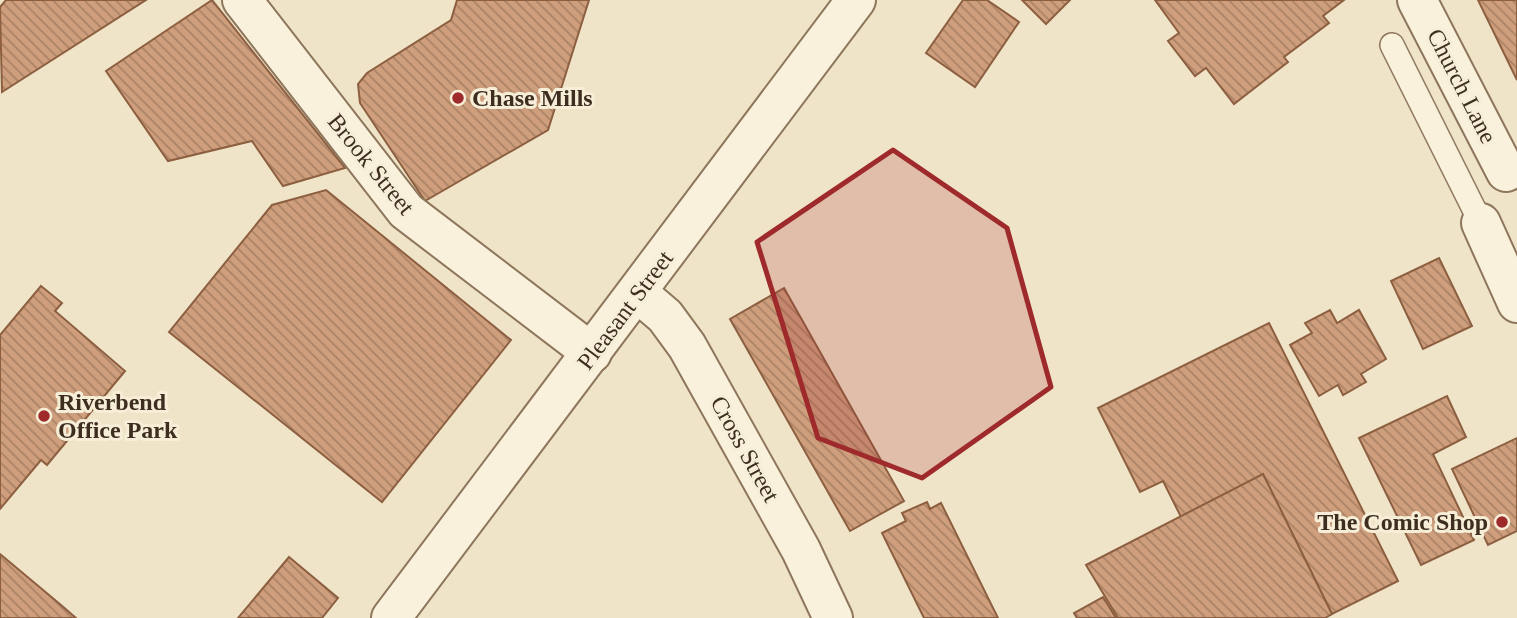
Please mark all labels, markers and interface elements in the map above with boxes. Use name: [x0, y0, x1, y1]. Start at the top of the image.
street label: Church Lane: [1422, 25, 1502, 147]
place label: Chase Mills: [472, 85, 593, 111]
marker: Chase Mills: [450, 90, 466, 106]
street label: Brook Street: [323, 108, 420, 220]
street label: Pleasant Street: [572, 245, 678, 375]
place label: Riverbend Office Park: [58, 389, 178, 443]
street label: Cross Street: [705, 392, 785, 507]
marker: Riverbend Office Park: [36, 408, 52, 424]
place label: The Comic Shop: [1317, 509, 1488, 535]
marker: The Comic Shop: [1494, 514, 1510, 530]

